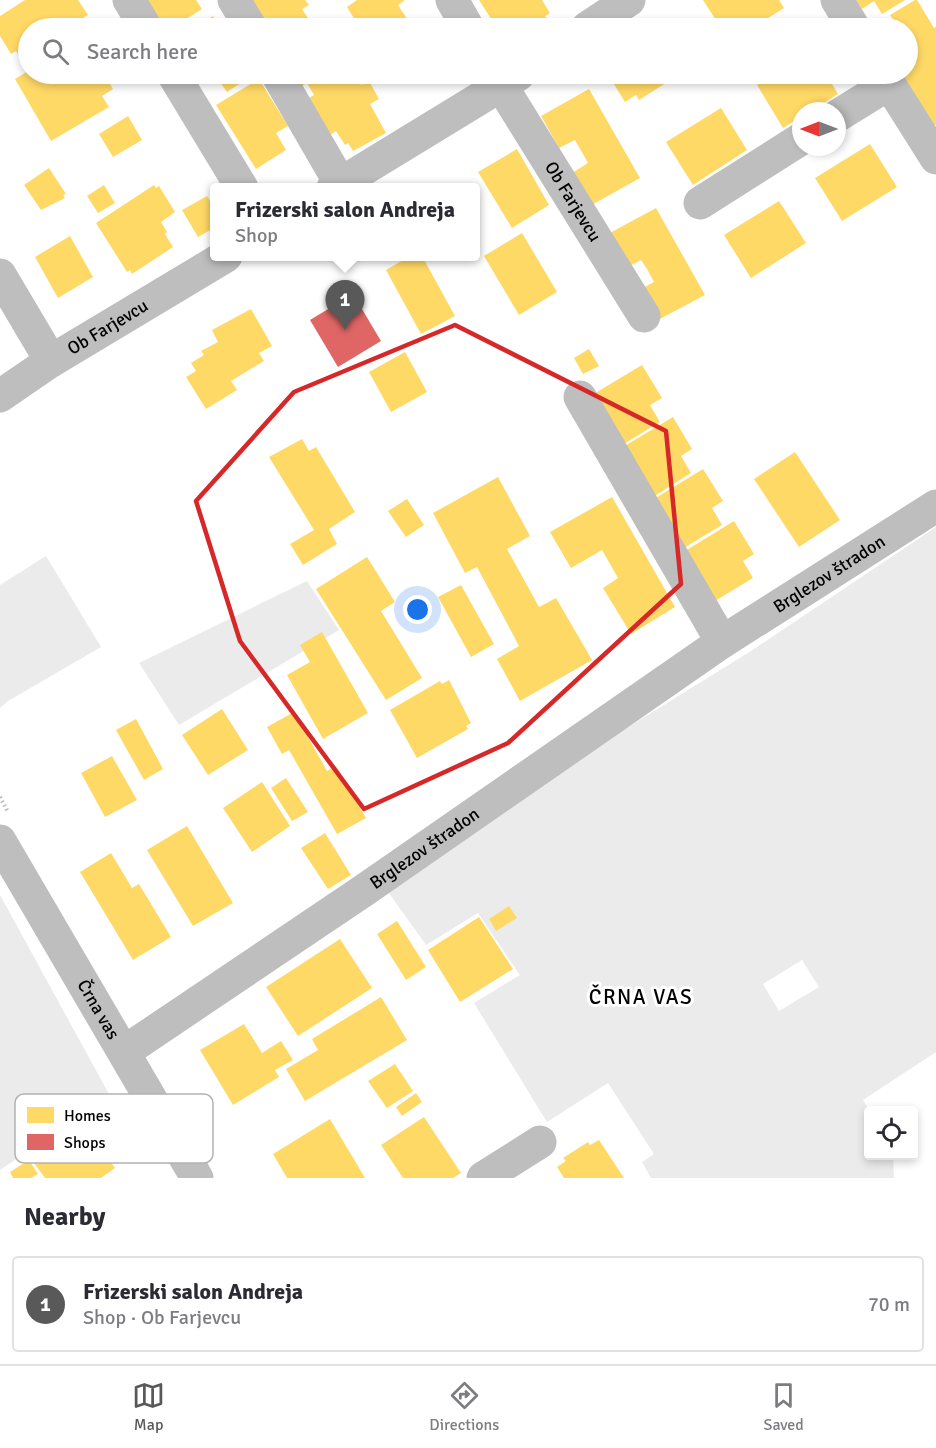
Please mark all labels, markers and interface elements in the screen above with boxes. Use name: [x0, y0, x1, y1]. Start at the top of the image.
search box: [18, 18, 918, 84]
icon: search: [39, 35, 72, 68]
text: Search here: [87, 38, 198, 65]
north arrow: [792, 102, 846, 156]
street label: Ob Farjevcu: [540, 157, 606, 246]
popup: [210, 183, 480, 261]
text: Frizerski salon Andreja: [235, 196, 455, 223]
text: Shop: [235, 223, 278, 248]
pin: 1: [326, 280, 364, 330]
street label: Ob Farjevcu: [63, 294, 152, 360]
street label: Brglezov štradon: [769, 530, 889, 618]
your location: [403, 595, 432, 624]
street label: Brglezov štradon: [365, 803, 484, 894]
street label: Črna vas: [72, 975, 125, 1043]
district label: ČRNA VAS: [589, 984, 693, 1010]
legend: [15, 1094, 213, 1163]
text: Homes: [64, 1106, 111, 1126]
map controls: [864, 1106, 918, 1160]
button: locate: [864, 1106, 918, 1160]
text: Shops: [64, 1133, 105, 1153]
text: Nearby: [24, 1201, 105, 1233]
text: Frizerski salon Andreja: [83, 1278, 303, 1305]
text: 1: [40, 1292, 51, 1317]
text: 70 m: [868, 1292, 910, 1317]
text: Shop · Ob Farjevcu: [83, 1305, 241, 1330]
tab: Map: [132, 1379, 165, 1435]
tab: Directions: [429, 1379, 499, 1435]
tab: Saved: [764, 1379, 804, 1435]

